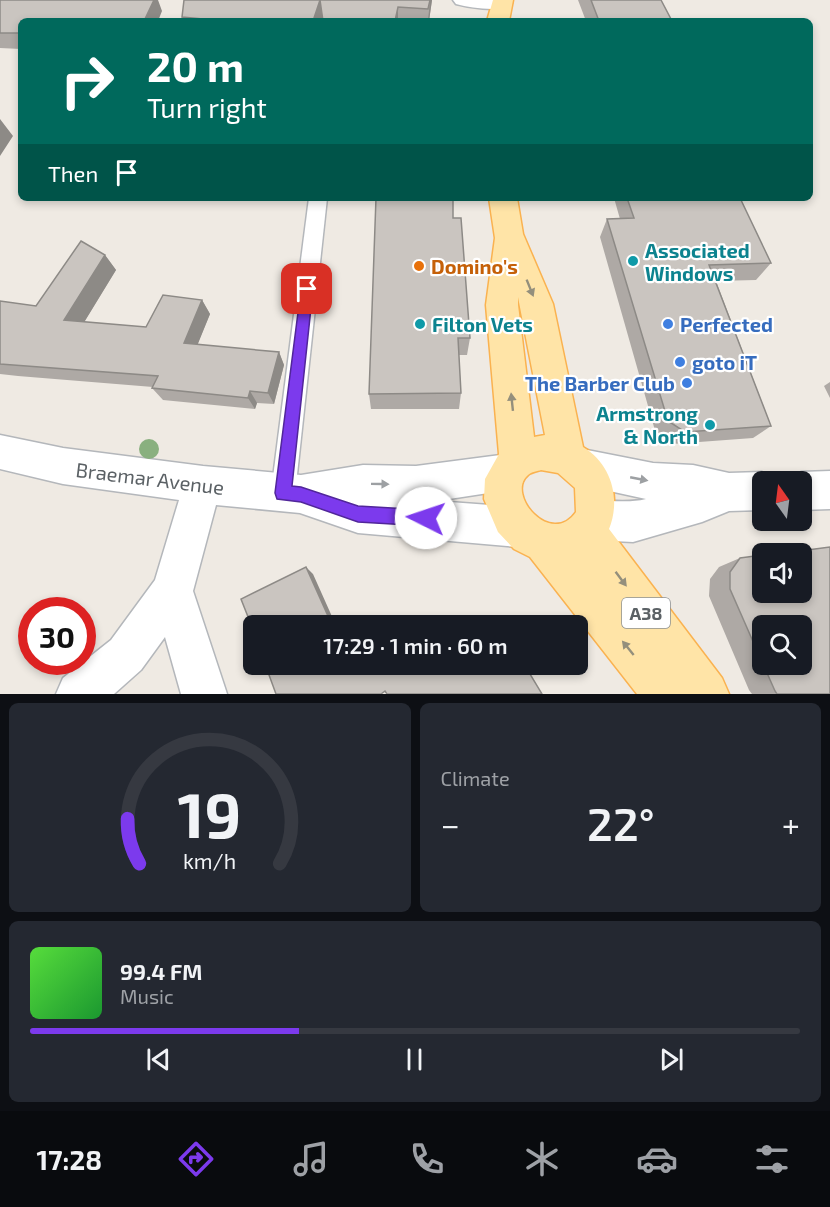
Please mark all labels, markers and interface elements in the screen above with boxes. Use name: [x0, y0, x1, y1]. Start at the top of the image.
text: 20 m: [147, 40, 244, 90]
icon: right: [48, 42, 126, 120]
text: Turn right: [147, 91, 267, 123]
icon: arrive: [110, 156, 143, 189]
text: Then: [48, 160, 98, 186]
place label: Associated Windows: [645, 238, 750, 285]
place label: Domino's: [431, 254, 518, 278]
marker: Associated Windows: [626, 254, 640, 268]
marker: Domino's: [412, 259, 426, 273]
pin: [281, 263, 332, 314]
icon: arrive: [290, 272, 323, 305]
one-way arrow: [526, 279, 535, 297]
place label: Filton Vets: [432, 312, 533, 336]
place label: Perfected: [680, 312, 773, 336]
marker: Filton Vets: [413, 317, 427, 331]
marker: Perfected: [661, 317, 675, 331]
place label: goto iT: [692, 350, 757, 374]
marker: goto iT: [673, 355, 687, 369]
place label: The Barber Club: [525, 371, 675, 395]
marker: The Barber Club: [680, 376, 694, 390]
one-way arrow: [507, 392, 517, 411]
place label: Armstrong & North: [596, 401, 698, 448]
marker: Armstrong & North: [703, 418, 717, 432]
street label: Braemar Avenue: [74, 457, 226, 499]
north arrow: [752, 471, 812, 531]
map controls: [752, 471, 812, 675]
one-way arrow: [630, 475, 649, 484]
one-way arrow: [370, 479, 389, 489]
position arrow: [394, 486, 458, 550]
button: sound: [752, 543, 812, 603]
one-way arrow: [614, 571, 626, 586]
speed limit sign: 30: [18, 597, 96, 675]
road number: A38: [622, 598, 670, 628]
button: search: [752, 615, 812, 675]
text: 17:29 · 1 min · 60 m: [323, 632, 508, 658]
one-way arrow: [623, 641, 635, 656]
text: Climate: [441, 766, 510, 790]
text: 19: [178, 776, 242, 851]
text: 22°: [587, 796, 655, 850]
text: −: [441, 804, 460, 844]
text: +: [782, 804, 800, 844]
text: km/h: [183, 849, 236, 874]
text: 99.4 FM: [120, 958, 202, 984]
text: Music: [120, 984, 174, 1008]
icon: previous: [142, 1043, 175, 1076]
icon: pause: [398, 1043, 431, 1076]
icon: next: [655, 1043, 688, 1076]
icon: directions: [175, 1138, 217, 1180]
icon: music: [290, 1138, 332, 1180]
icon: phone: [406, 1138, 448, 1180]
icon: climate: [521, 1138, 563, 1180]
icon: car: [636, 1138, 678, 1180]
icon: filters: [751, 1138, 793, 1180]
text: 17:28: [37, 1143, 102, 1175]

